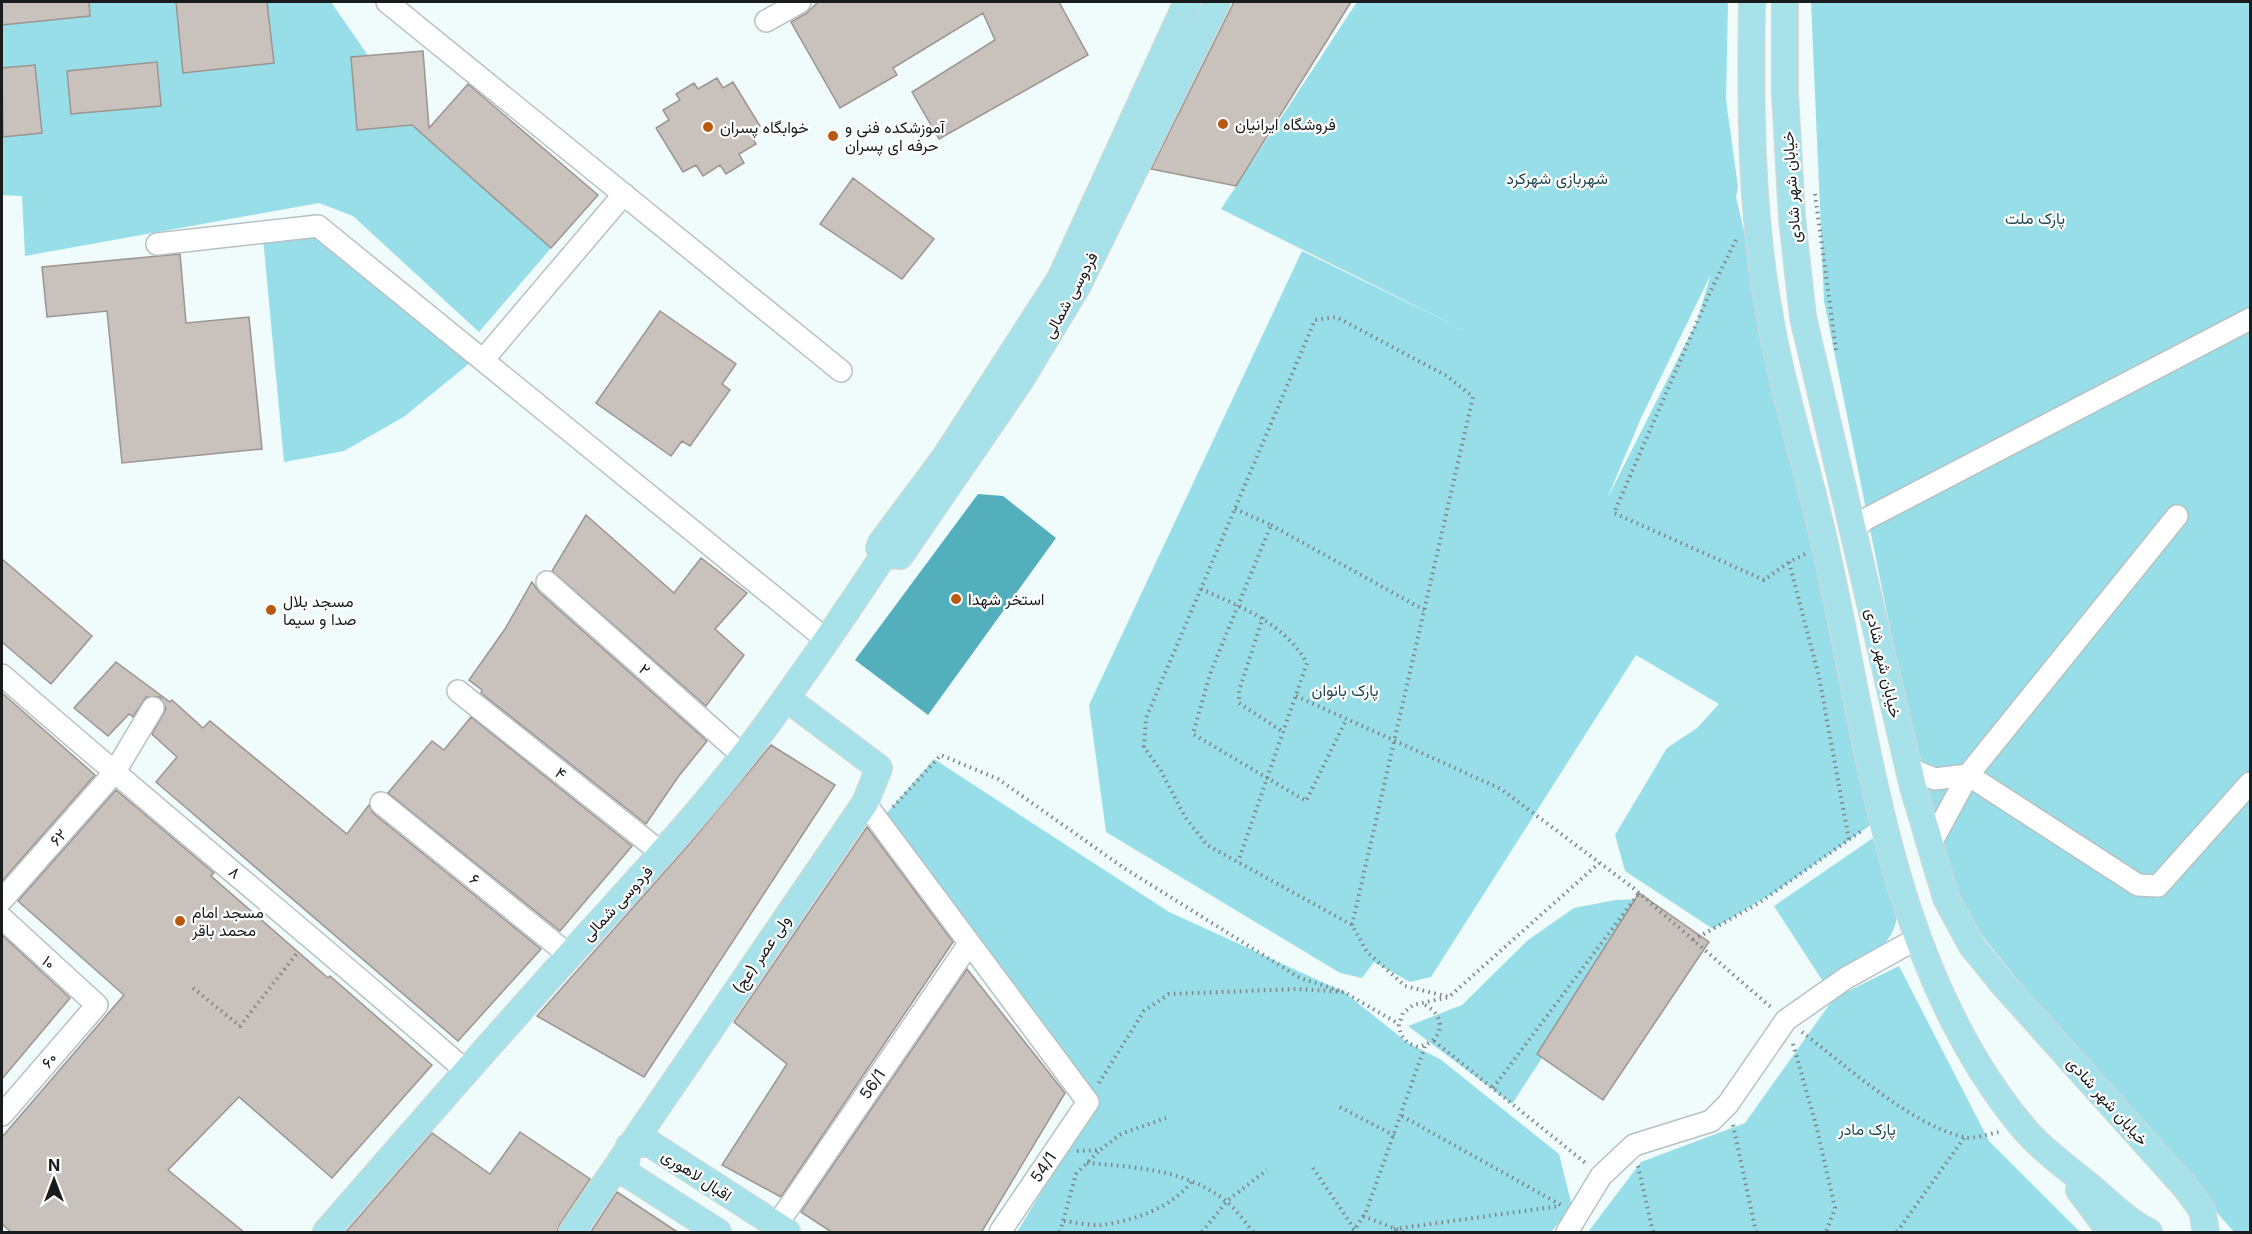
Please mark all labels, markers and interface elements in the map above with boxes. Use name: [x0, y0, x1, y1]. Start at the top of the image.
place label: فروشگاه ایرانیان: [1235, 114, 1336, 135]
place label: خوابگاه پسران: [720, 117, 809, 139]
place label: آموزشکده فنی و حرفه ای پسران: [845, 117, 946, 157]
marker: فروشگاه ایرانیان: [1216, 117, 1230, 131]
marker: خوابگاه پسران: [701, 120, 715, 134]
marker: آموزشکده فنی و حرفه ای پسران: [826, 129, 840, 143]
street label: خیابان شهر شادی: [1777, 130, 1806, 244]
park label: شهربازی شهرکرد: [1506, 168, 1608, 189]
park label: پارک ملت: [2005, 208, 2065, 230]
street label: فردوسی شمالی: [1038, 248, 1103, 342]
place label: استخر شهدا: [968, 589, 1044, 610]
place label: مسجد بلال صدا و سیما: [283, 591, 357, 630]
marker: استخر شهدا: [949, 592, 963, 606]
marker: مسجد بلال صدا و سیما: [264, 603, 278, 617]
street label: خیابان شهر شادی: [1861, 606, 1906, 720]
street label: ۲: [635, 659, 655, 679]
park label: پارک بانوان: [1312, 680, 1378, 702]
street label: ۴: [551, 762, 571, 784]
street label: ۶۲: [45, 824, 71, 850]
street label: ۸: [225, 861, 245, 883]
street label: فردوسی شمالی: [577, 861, 658, 945]
street label: ۶: [466, 869, 484, 889]
place label: مسجد امام محمد باقر: [191, 902, 264, 941]
street label: ولی عصر (عج): [727, 911, 796, 998]
marker: مسجد امام محمد باقر: [173, 914, 187, 928]
street label: ۱۰: [38, 951, 60, 973]
street label: ۶۰: [37, 1048, 61, 1072]
street label: خیابان شهر شادی: [2062, 1053, 2153, 1150]
street label: 56/1: [855, 1065, 889, 1103]
park label: پارک مادر: [1837, 1119, 1896, 1141]
street label: اقبال لاهوری: [658, 1145, 736, 1206]
street label: 54/1: [1026, 1148, 1060, 1186]
north arrow: [24, 1150, 84, 1210]
text: N: [48, 1155, 60, 1175]

